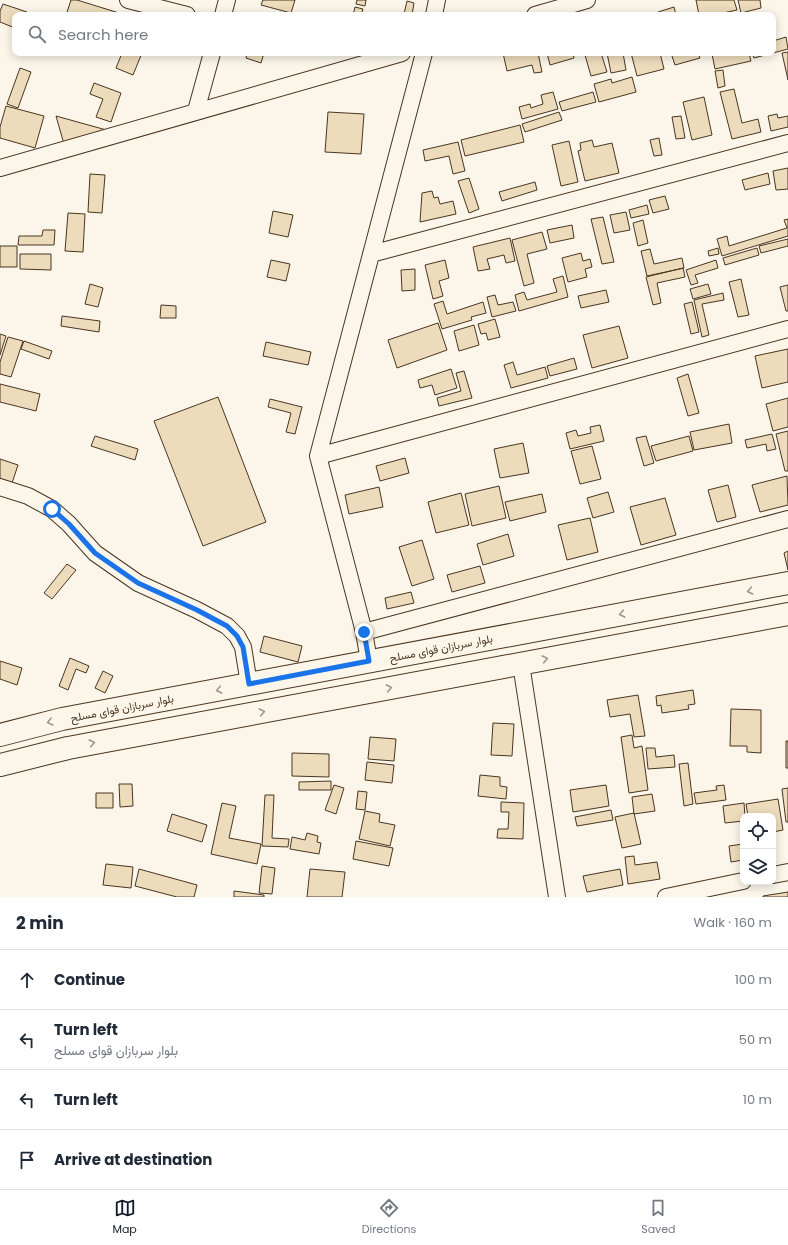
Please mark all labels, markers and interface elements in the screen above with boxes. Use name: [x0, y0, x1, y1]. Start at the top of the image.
search box: [12, 12, 776, 56]
icon: search: [26, 23, 48, 45]
text: Search here: [58, 24, 148, 45]
route start: [43, 500, 61, 518]
one-way arrow: [747, 586, 753, 594]
one-way arrow: [619, 610, 625, 618]
route end: [355, 623, 373, 641]
street label: بلوار سربازان قوای مسلح: [388, 630, 494, 666]
one-way arrow: [542, 655, 548, 664]
one-way arrow: [386, 684, 393, 693]
one-way arrow: [216, 685, 222, 693]
street label: بلوار سربازان قوای مسلح: [69, 690, 175, 726]
one-way arrow: [258, 708, 265, 717]
one-way arrow: [47, 717, 54, 726]
one-way arrow: [89, 740, 96, 748]
map controls: [740, 813, 776, 885]
button: locate: [740, 813, 776, 849]
button: layers: [740, 849, 776, 885]
text: 2 min: [16, 911, 64, 935]
text: Walk · 160 m: [693, 913, 772, 932]
icon: ahead: [16, 969, 38, 991]
text: Continue: [54, 969, 125, 990]
text: 100 m: [735, 970, 772, 989]
text: Turn left: [54, 1019, 118, 1040]
icon: left: [16, 1029, 38, 1051]
text: 50 m: [739, 1030, 772, 1049]
text: بلوار سربازان قوای مسلح: [54, 1041, 178, 1060]
icon: left: [16, 1089, 38, 1111]
text: Turn left: [54, 1089, 118, 1110]
text: 10 m: [743, 1090, 772, 1109]
icon: arrive: [16, 1149, 38, 1171]
text: Arrive at destination: [54, 1149, 212, 1170]
tab: Map: [112, 1197, 137, 1238]
tab: Directions: [362, 1197, 416, 1238]
tab: Saved: [641, 1197, 676, 1238]

